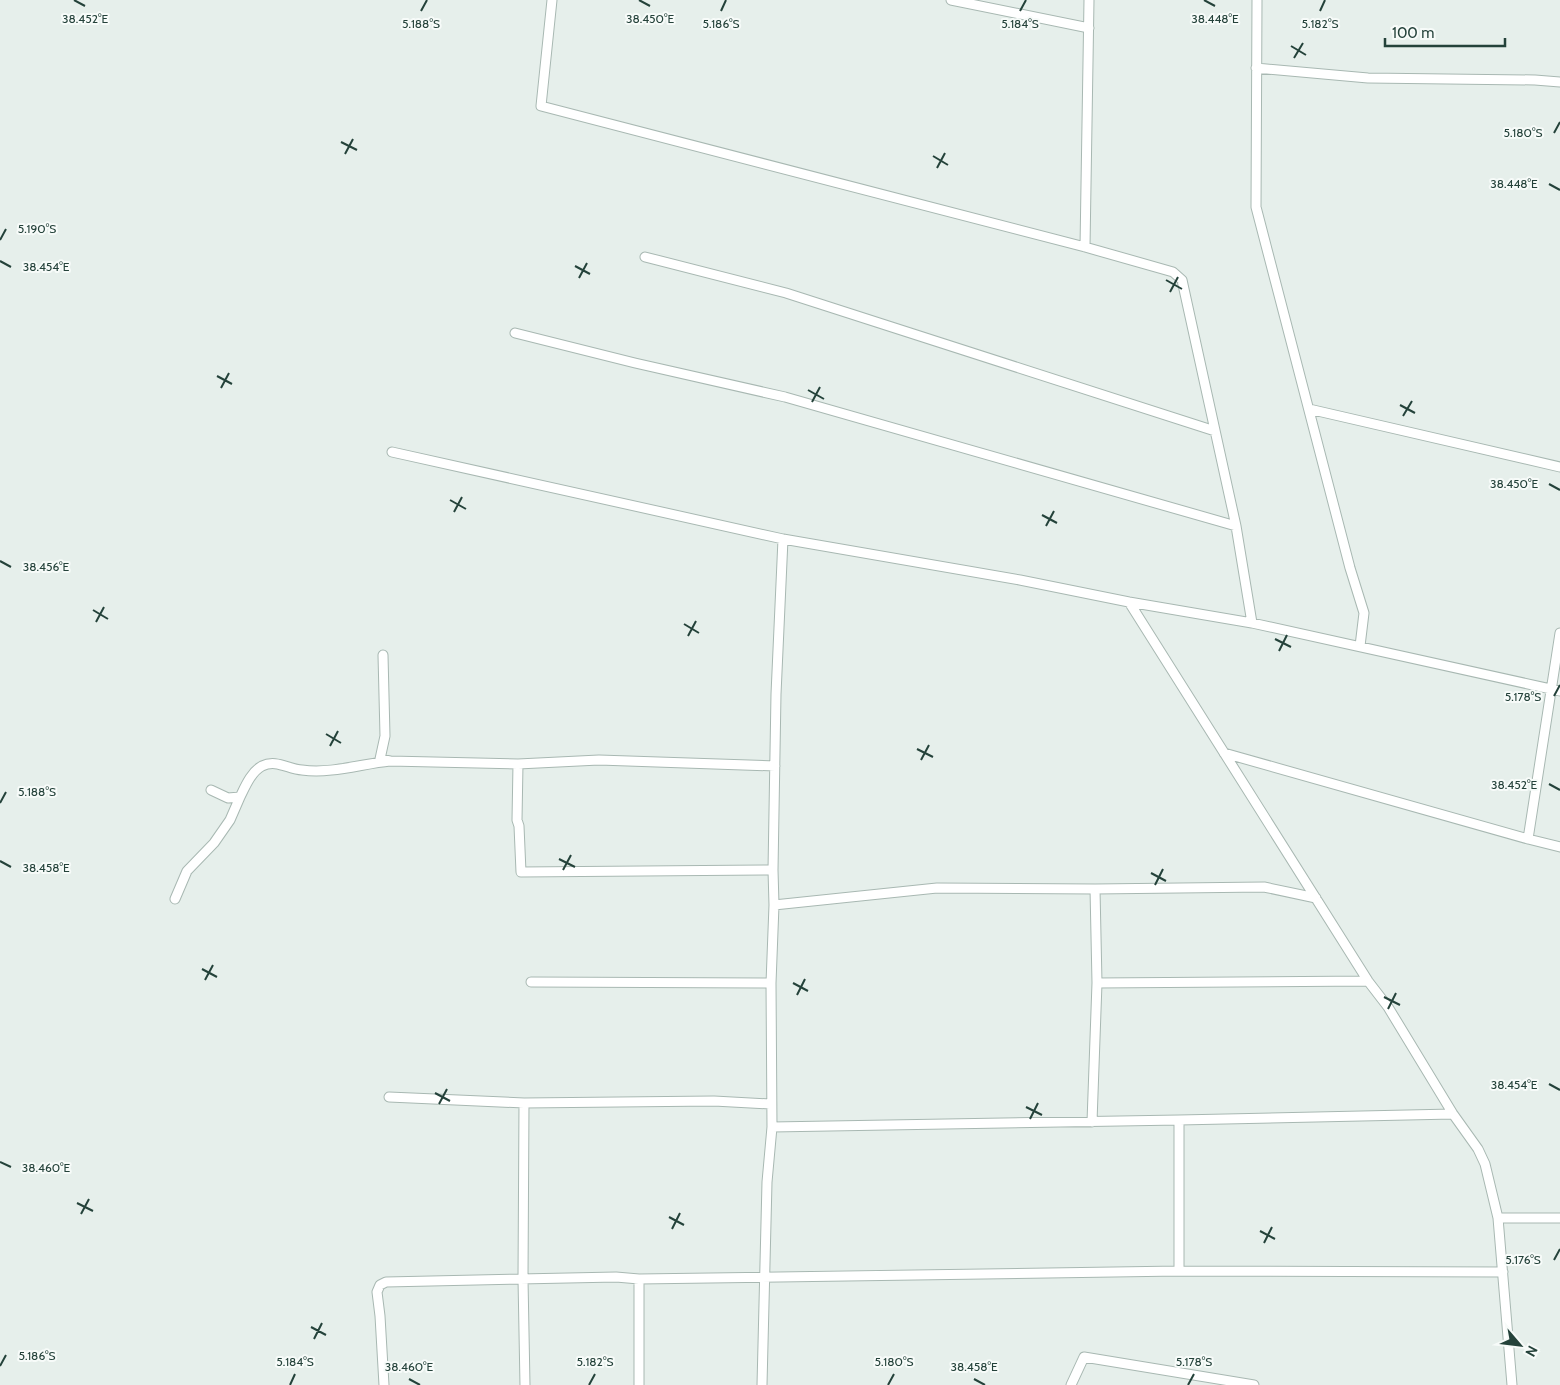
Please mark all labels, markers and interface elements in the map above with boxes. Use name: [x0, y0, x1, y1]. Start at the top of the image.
text: 38.452°E: [62, 11, 108, 26]
text: 38.450°E: [626, 11, 674, 26]
text: 38.448°E: [1191, 11, 1239, 26]
scale bar: [1385, 15, 1505, 47]
text: 5.188°S: [402, 16, 440, 31]
text: 5.186°S: [702, 16, 740, 31]
text: 5.184°S: [1001, 16, 1039, 31]
text: 5.182°S: [1302, 16, 1338, 31]
text: 100 m: [1392, 24, 1434, 42]
text: 5.180°S: [1504, 125, 1542, 140]
text: 38.448°E: [1490, 176, 1538, 191]
text: 5.190°S: [18, 221, 56, 236]
text: 38.454°E: [23, 259, 70, 274]
text: 38.450°E: [1490, 476, 1538, 491]
text: 38.456°E: [23, 559, 70, 574]
text: 5.178°S: [1505, 689, 1541, 704]
text: 38.452°E: [1491, 777, 1537, 792]
text: 5.188°S: [18, 784, 56, 799]
text: 38.458°E: [22, 860, 70, 875]
text: 38.454°E: [1491, 1077, 1538, 1092]
text: 38.460°E: [22, 1160, 71, 1175]
text: 5.176°S: [1505, 1252, 1541, 1267]
north arrow: [1495, 1320, 1545, 1370]
text: N: [1521, 1343, 1542, 1360]
text: 5.186°S: [18, 1348, 56, 1363]
text: 5.184°S: [276, 1354, 314, 1369]
text: 5.182°S: [577, 1354, 613, 1369]
text: 5.180°S: [875, 1354, 913, 1369]
text: 5.178°S: [1176, 1354, 1212, 1369]
text: 38.460°E: [385, 1359, 434, 1374]
text: 38.458°E: [950, 1359, 998, 1374]

